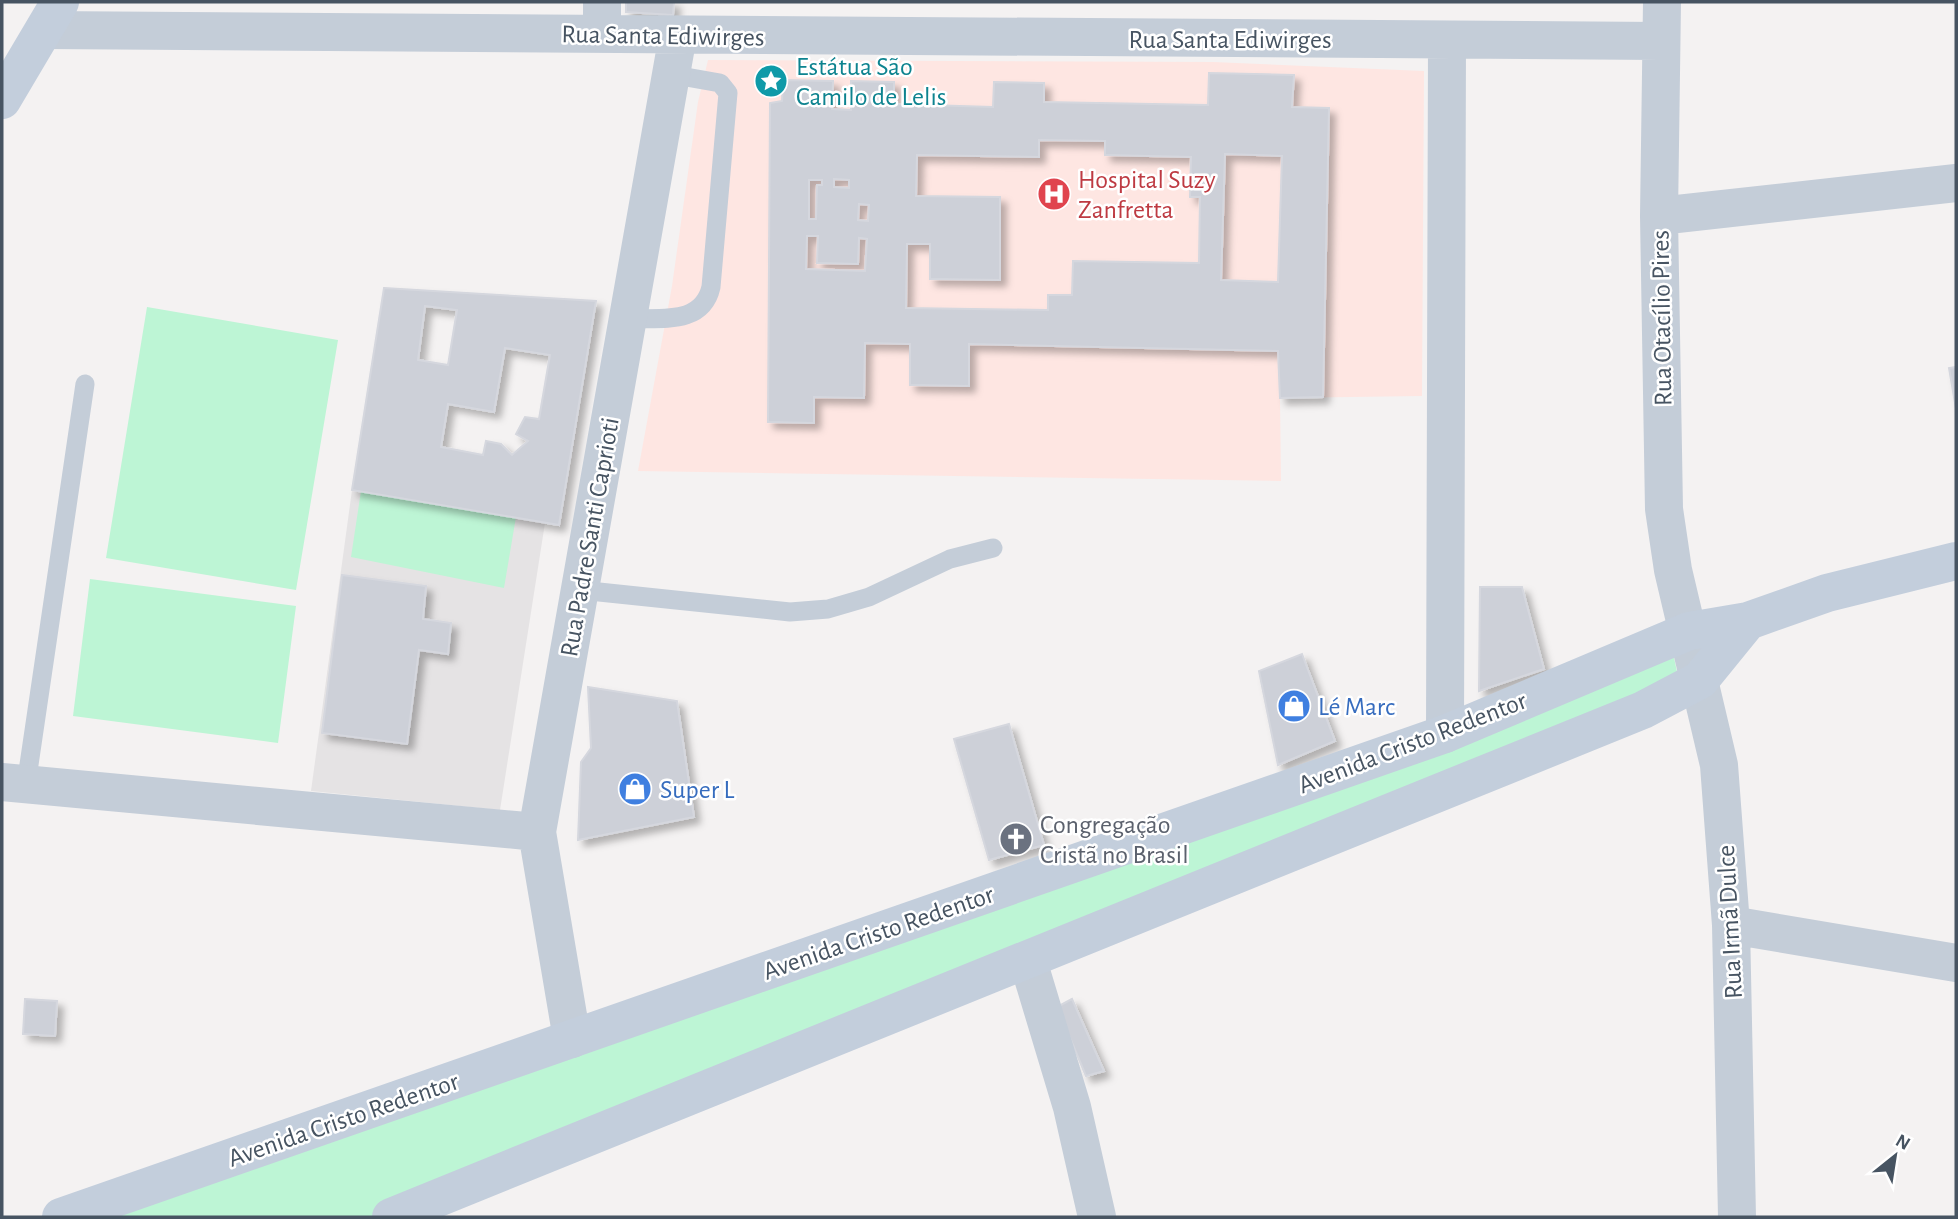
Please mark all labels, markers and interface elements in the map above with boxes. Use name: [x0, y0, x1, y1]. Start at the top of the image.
street label: Rua Santa Ediwirges: [561, 21, 765, 51]
street label: Rua Santa Ediwirges: [1128, 27, 1332, 53]
place label: Estátua São Camilo de Lelis: [796, 54, 946, 110]
place icon: Estátua São Camilo de Lelis: [752, 62, 790, 100]
place label: Hospital Suzy Zanfretta: [1078, 167, 1216, 223]
hospital icon: Hospital Suzy Zanfretta: [1035, 175, 1073, 213]
street label: Rua Otacílio Pires: [1647, 230, 1677, 406]
street label: Rua Padre Santi Caprioti: [556, 415, 624, 659]
shop icon: Lé Marc: [1275, 687, 1313, 725]
street label: Avenida Cristo Redentor: [1295, 687, 1531, 798]
place label: Lé Marc: [1318, 694, 1395, 720]
shop icon: Super L: [616, 770, 654, 808]
place label: Super L: [660, 777, 734, 803]
place label: Congregação Cristã no Brasil: [1040, 812, 1189, 868]
church icon: Congregação Cristã no Brasil: [997, 820, 1035, 858]
street label: Rua Irmã Dulce: [1713, 844, 1747, 1000]
street label: Avenida Cristo Redentor: [760, 881, 998, 985]
street label: Avenida Cristo Redentor: [225, 1068, 463, 1172]
north arrow: [1860, 1121, 1930, 1191]
text: N: [1892, 1131, 1913, 1154]

